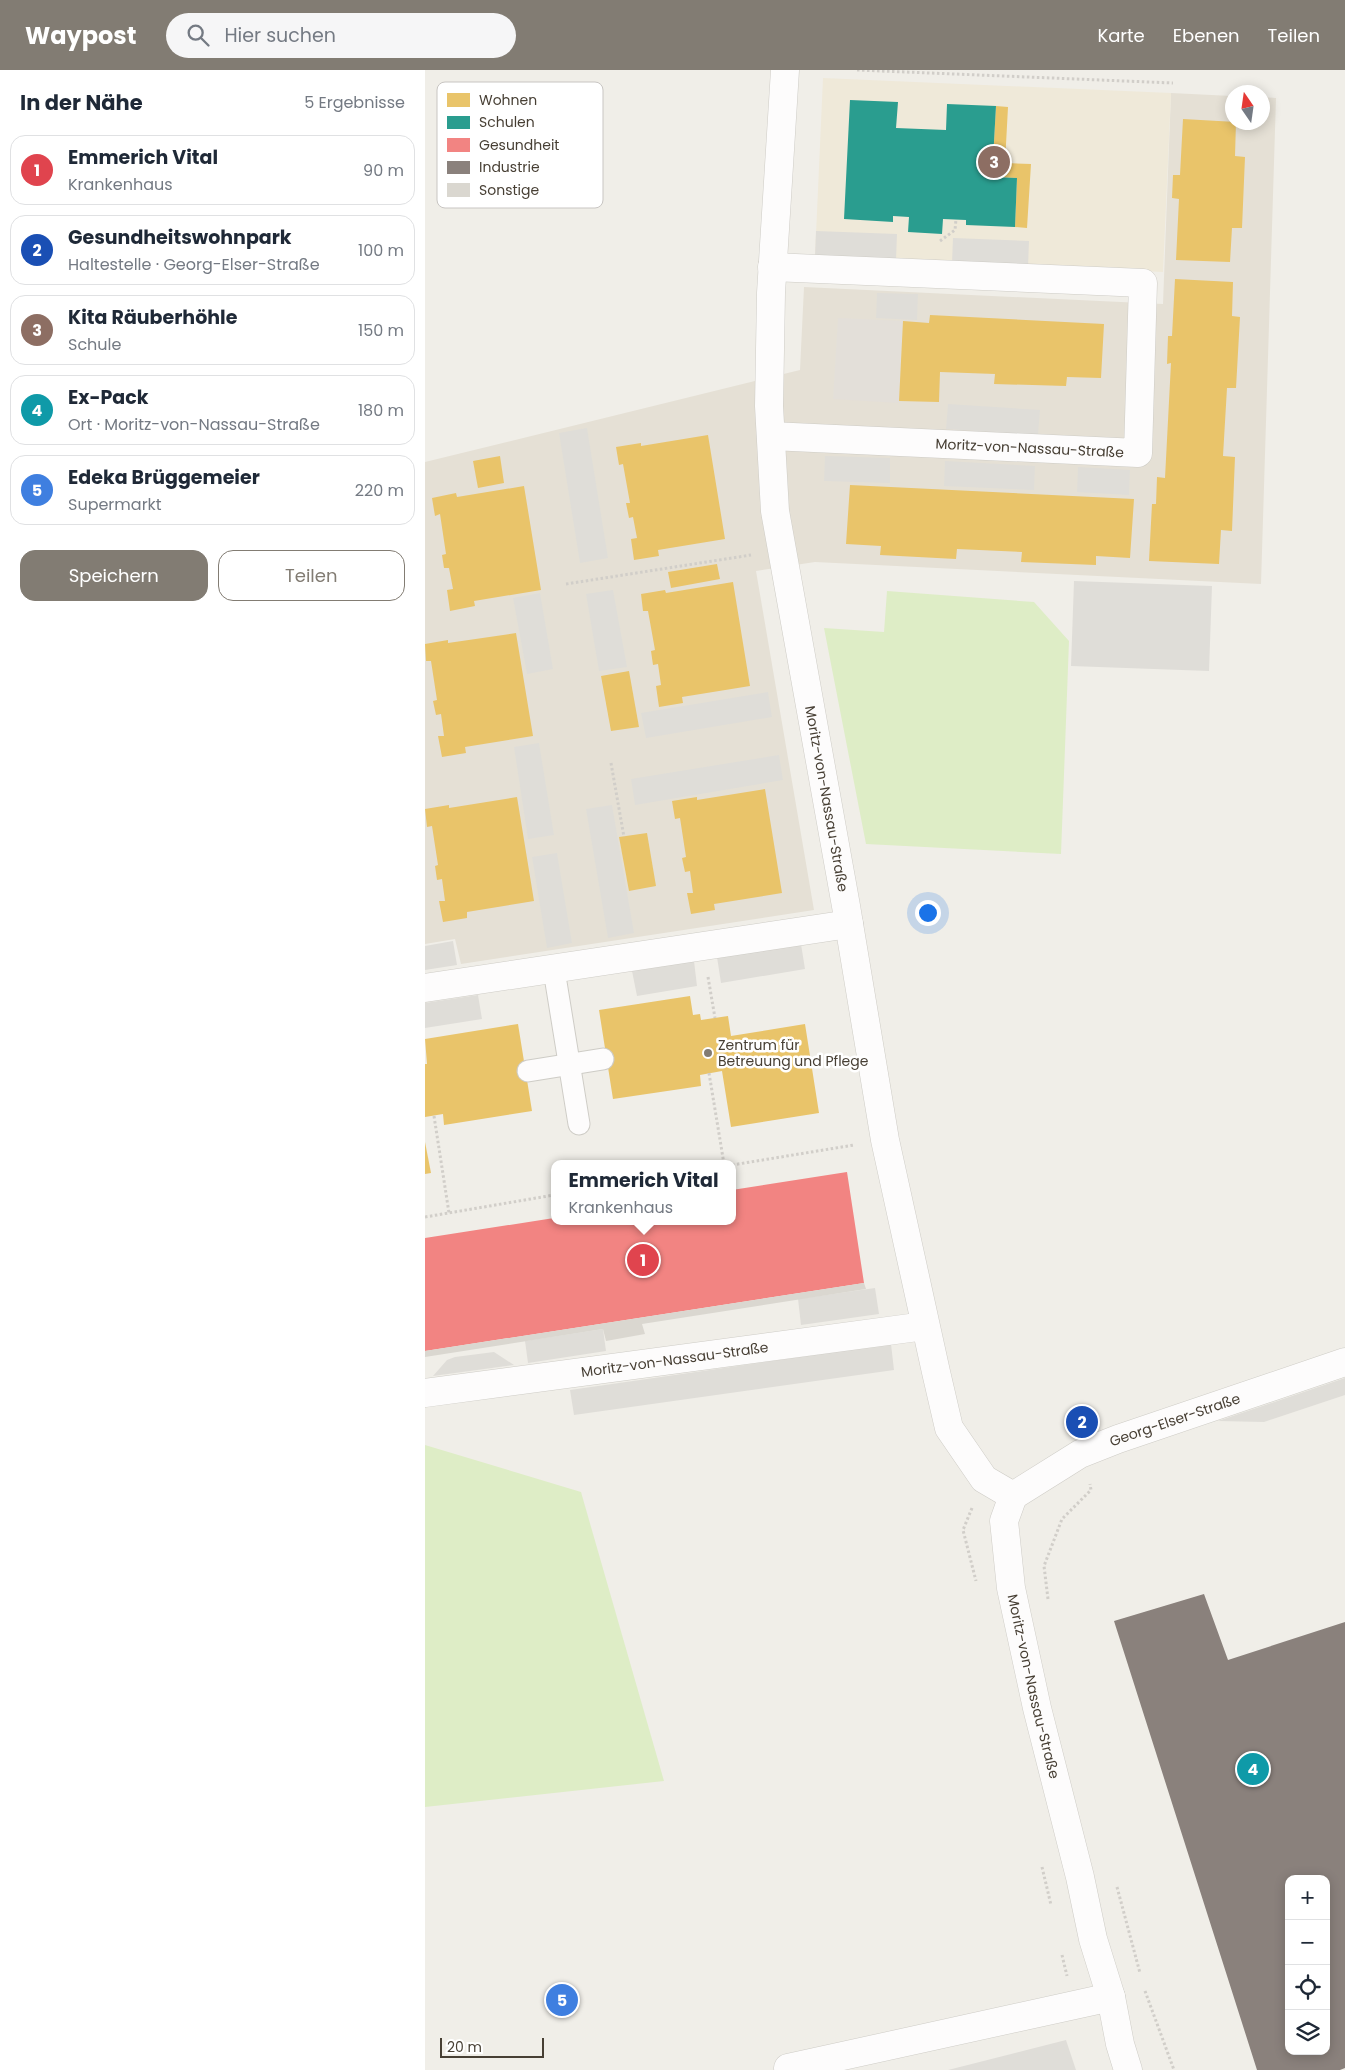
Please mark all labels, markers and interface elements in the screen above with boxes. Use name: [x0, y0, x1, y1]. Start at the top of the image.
search box: [166, 13, 516, 58]
text: Waypost: [25, 19, 136, 52]
icon: search: [184, 21, 212, 49]
text: Hier suchen: [224, 22, 336, 49]
text: Karte: [1097, 23, 1145, 48]
text: Ebenen: [1173, 23, 1240, 48]
text: Teilen: [1268, 23, 1320, 48]
legend: [437, 82, 603, 208]
north arrow: [1225, 85, 1270, 130]
text: In der Nähe: [20, 88, 143, 117]
text: Wohnen: [479, 90, 537, 110]
text: 5 Ergebnisse: [304, 91, 405, 114]
text: Schulen: [479, 112, 535, 132]
text: Gesundheit: [479, 135, 559, 155]
pin: 3: [978, 143, 1010, 181]
text: Emmerich Vital: [68, 144, 218, 171]
text: Industrie: [479, 157, 540, 177]
text: 1: [34, 159, 40, 182]
text: 90 m: [363, 159, 404, 182]
text: Krankenhaus: [68, 173, 173, 196]
text: Sonstige: [479, 180, 539, 200]
text: Gesundheitswohnpark: [68, 224, 292, 251]
text: 2: [32, 239, 42, 262]
text: 100 m: [358, 239, 404, 262]
text: Haltestelle · Georg-Elser-Straße: [68, 253, 320, 276]
text: Kita Räuberhöhle: [68, 304, 237, 331]
text: 3: [32, 319, 42, 342]
text: 150 m: [358, 319, 404, 342]
text: Schule: [68, 333, 121, 356]
text: Ex-Pack: [68, 384, 148, 411]
text: 4: [32, 399, 42, 422]
text: 180 m: [358, 399, 404, 422]
text: Ort · Moritz-von-Nassau-Straße: [68, 413, 320, 436]
street label: Moritz-von-Nassau-Straße: [935, 434, 1125, 462]
text: Edeka Brüggemeier: [68, 464, 260, 491]
text: 5: [32, 479, 42, 502]
text: 220 m: [355, 479, 404, 502]
text: Supermarkt: [68, 493, 162, 516]
button: Speichern: [20, 550, 208, 601]
button: Teilen: [218, 550, 405, 601]
street label: Moritz-von-Nassau-Straße: [800, 704, 853, 894]
your location: [915, 900, 941, 926]
place label: Zentrum für Betreuung und Pflege: [718, 1035, 869, 1071]
marker: Zentrum für Betreuung und Pflege: [702, 1047, 714, 1059]
popup: [551, 1160, 736, 1225]
text: Emmerich Vital: [569, 1167, 719, 1194]
text: Krankenhaus: [569, 1196, 673, 1219]
pin: 1: [627, 1241, 659, 1279]
street label: Moritz-von-Nassau-Straße: [580, 1337, 770, 1382]
street label: Georg-Elser-Straße: [1107, 1388, 1243, 1451]
pin: 2: [1066, 1403, 1098, 1441]
street label: Moritz-von-Nassau-Straße: [1003, 1592, 1065, 1781]
pin: 4: [1237, 1750, 1269, 1788]
map controls: [1285, 1875, 1330, 2055]
button: +: [1285, 1875, 1330, 1920]
button: −: [1285, 1920, 1330, 1965]
button: locate: [1285, 1965, 1330, 2010]
pin: 5: [546, 1981, 578, 2019]
button: layers: [1285, 2010, 1330, 2055]
scale bar: [440, 2035, 544, 2058]
text: 20 m: [447, 2037, 482, 2057]

